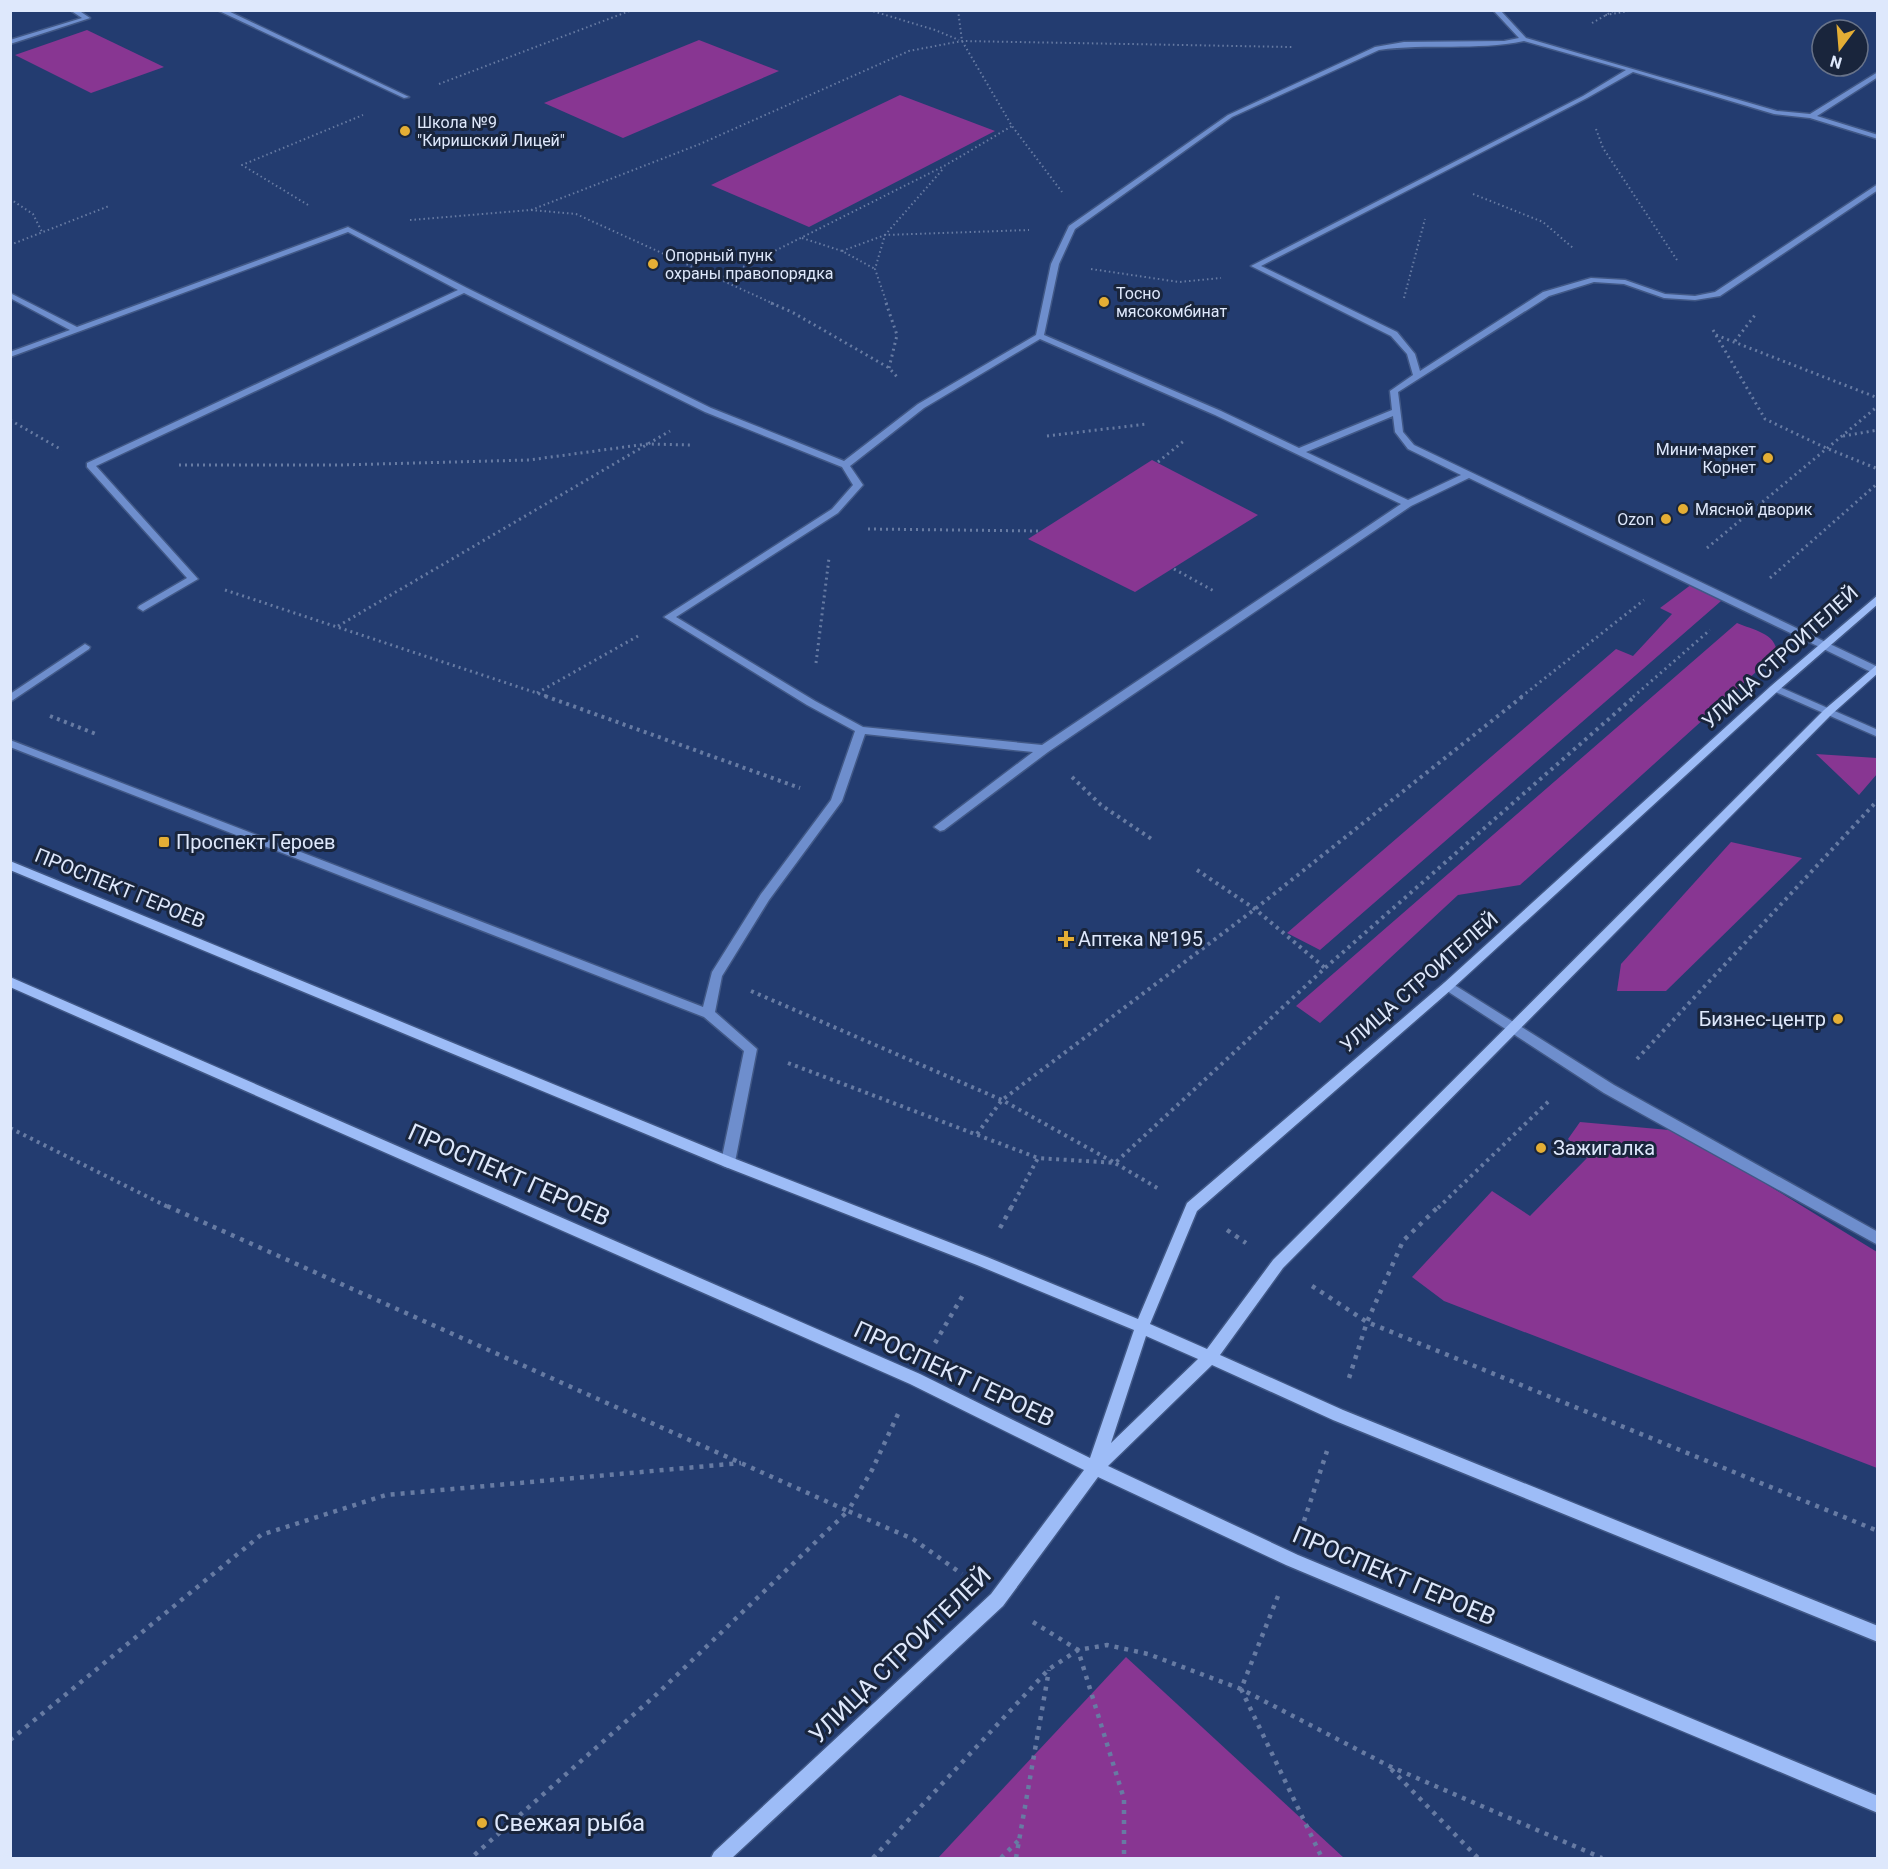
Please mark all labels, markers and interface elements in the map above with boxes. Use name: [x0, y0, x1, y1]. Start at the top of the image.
north arrow: [1810, 18, 1870, 78]
text: N: [1828, 51, 1844, 73]
place label: Школа №9 "Киришский Лицей": [417, 113, 565, 150]
marker: Школа №9 "Киришский Лицей": [398, 124, 412, 138]
place label: Опорный пунк охраны правопорядка: [665, 246, 834, 283]
marker: Опорный пунк охраны правопорядка: [646, 257, 660, 271]
place label: Тосно мясокомбинат: [1116, 284, 1227, 321]
marker: Тосно мясокомбинат: [1097, 295, 1111, 309]
place label: Мини-маркет Корнет: [1656, 440, 1756, 477]
marker: Мини-маркет Корнет: [1761, 451, 1775, 465]
place label: Мясной дворик: [1695, 500, 1813, 519]
marker: Мясной дворик: [1676, 502, 1690, 516]
place label: Ozon: [1617, 510, 1654, 529]
marker: Ozon: [1659, 512, 1673, 526]
street label: УЛИЦА СТРОИТЕЛЕЙ: [1697, 581, 1863, 733]
place label: Проспект Героев: [176, 830, 335, 854]
marker: Проспект Героев: [157, 835, 171, 849]
street label: ПРОСПЕКТ ГЕРОЕВ: [31, 843, 209, 933]
street label: УЛИЦА СТРОИТЕЛЕЙ: [1335, 907, 1503, 1057]
place label: Аптека №195: [1078, 927, 1203, 951]
marker: Аптека №195: [1059, 932, 1073, 946]
place label: Бизнес-центр: [1699, 1007, 1826, 1031]
marker: Бизнес-центр: [1831, 1012, 1845, 1026]
street label: ПРОСПЕКТ ГЕРОЕВ: [404, 1118, 614, 1232]
place label: Зажигалка: [1553, 1136, 1655, 1160]
marker: Зажигалка: [1534, 1141, 1548, 1155]
street label: ПРОСПЕКТ ГЕРОЕВ: [849, 1315, 1059, 1433]
street label: ПРОСПЕКТ ГЕРОЕВ: [1288, 1521, 1500, 1631]
street label: УЛИЦА СТРОИТЕЛЕЙ: [803, 1561, 997, 1749]
place label: Свежая рыба: [494, 1809, 645, 1837]
marker: Свежая рыба: [475, 1816, 489, 1830]

